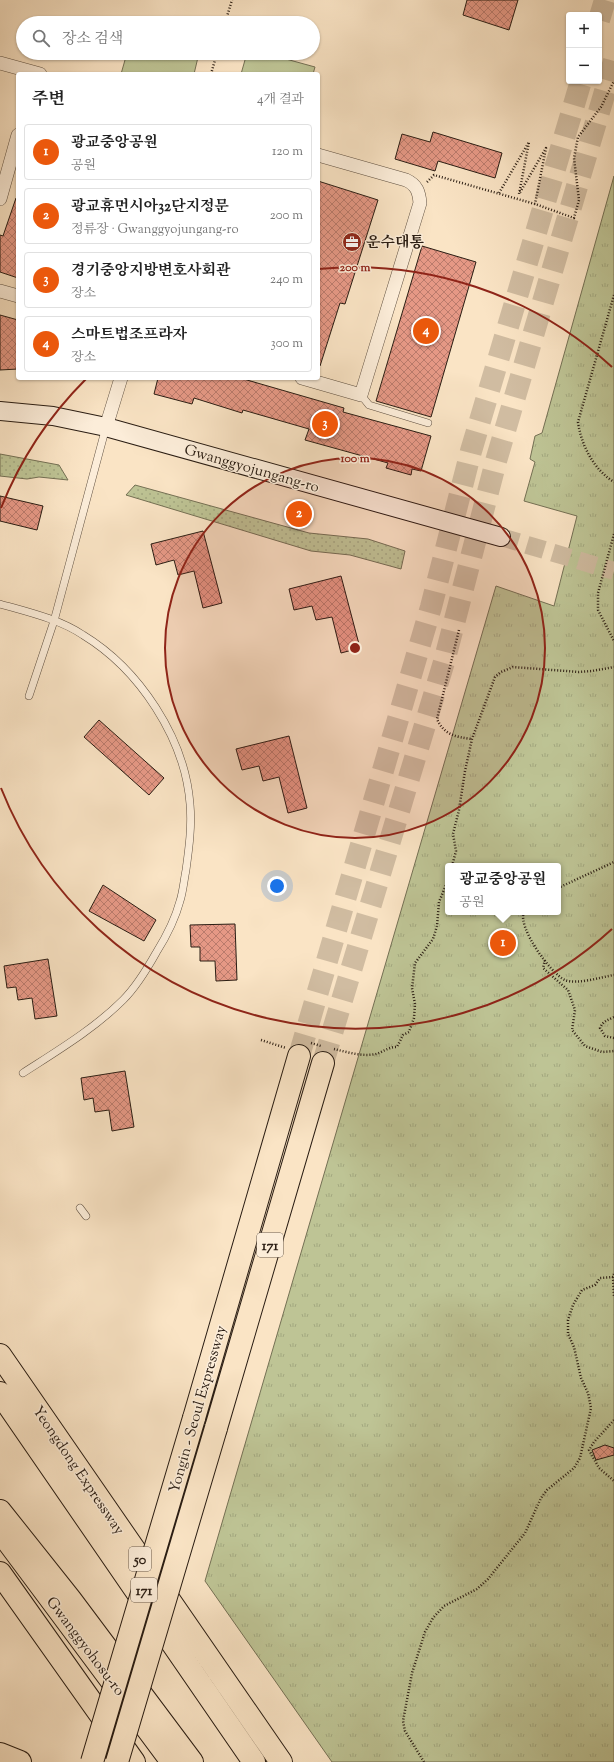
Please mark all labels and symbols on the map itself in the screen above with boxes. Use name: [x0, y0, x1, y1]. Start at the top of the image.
office icon: 운수대통: [341, 231, 363, 253]
place label: 운수대통: [366, 233, 424, 254]
text: 200 m: [340, 259, 370, 277]
pin: 4: [413, 316, 439, 346]
pin: 3: [312, 409, 338, 439]
street label: Gwanggyojungang-ro: [182, 440, 322, 499]
text: 100 m: [339, 450, 370, 468]
pin: 2: [286, 499, 312, 529]
centre of rings: [348, 641, 362, 655]
your location: [267, 876, 287, 896]
pin: 1: [490, 928, 516, 958]
road number: 171: [257, 1233, 283, 1257]
street label: Yongin - Seoul Expressway: [164, 1323, 233, 1496]
street label: Yeongdong Expressway: [27, 1402, 129, 1540]
road number: 50: [129, 1547, 151, 1571]
road number: 171: [131, 1578, 157, 1602]
street label: Gwanggyohosu-ro: [41, 1593, 129, 1701]

